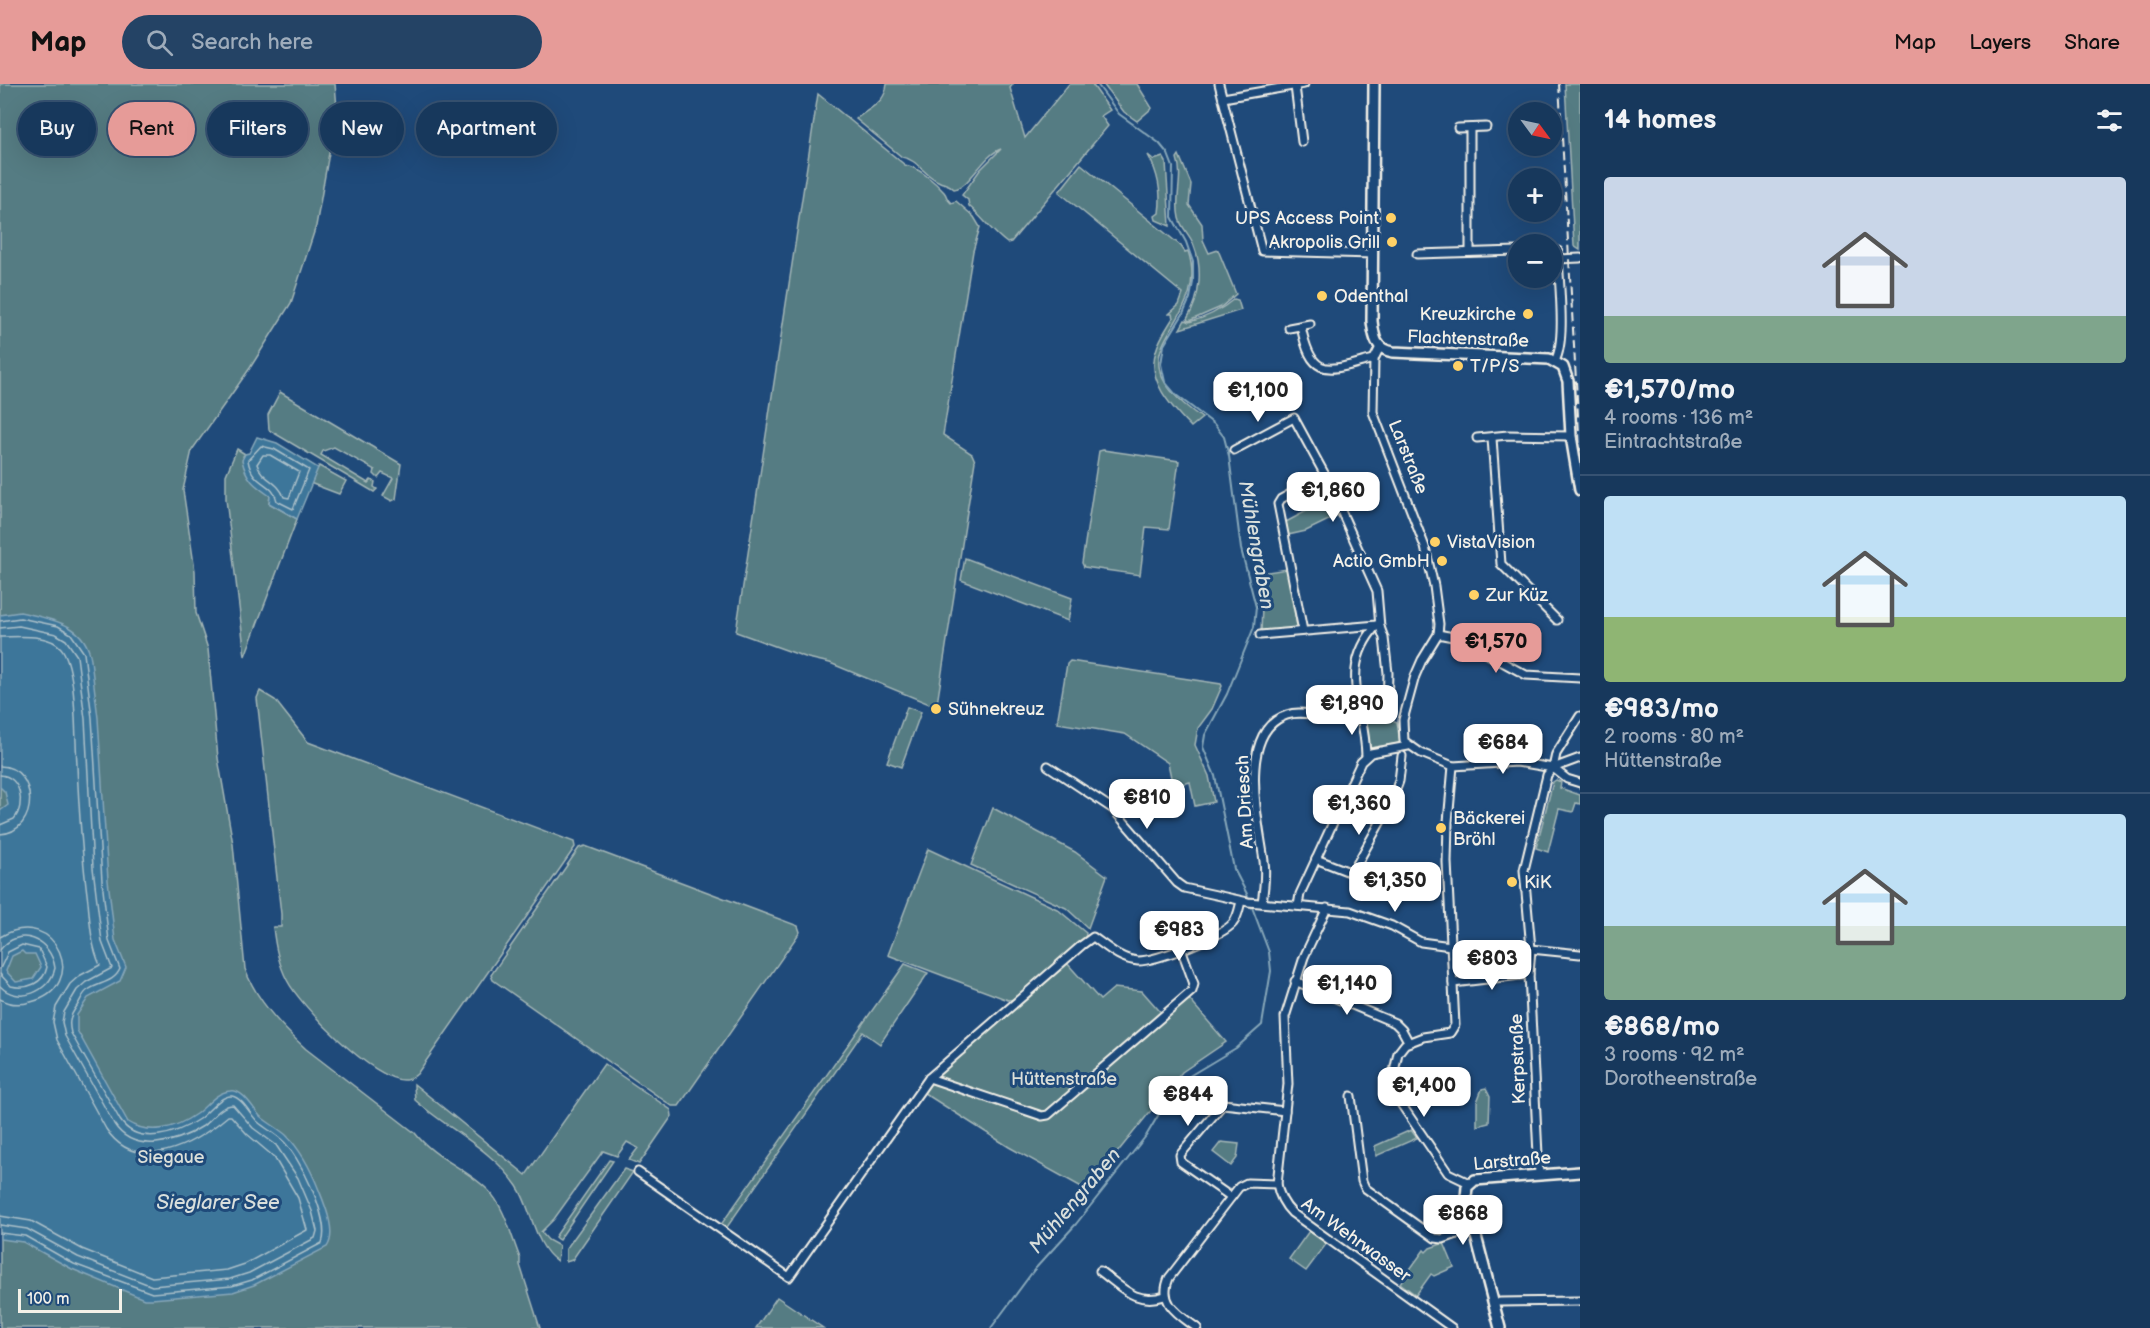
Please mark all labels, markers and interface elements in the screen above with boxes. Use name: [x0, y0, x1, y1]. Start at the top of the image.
search box: [122, 15, 542, 69]
text: Map: [30, 26, 86, 59]
icon: search: [143, 26, 176, 59]
text: Search here: [191, 29, 313, 56]
text: Map: [1894, 30, 1936, 55]
text: Layers: [1969, 30, 2031, 55]
text: Share: [2064, 30, 2120, 55]
chip: Buy: [18, 102, 96, 156]
chip: Rent: [108, 102, 195, 156]
chip: Filters: [207, 102, 308, 156]
chip: New: [320, 102, 404, 156]
chip: Apartment: [416, 102, 557, 156]
north arrow: [1508, 102, 1562, 156]
map controls: [1508, 102, 1562, 288]
icon: filters: [2093, 104, 2126, 137]
text: 14 homes: [1604, 105, 1716, 136]
button: +: [1508, 168, 1562, 222]
place label: UPS Access Point: [1235, 208, 1379, 229]
marker: UPS Access Point: [1384, 211, 1398, 225]
icon: home: [1811, 216, 1919, 324]
place label: Akropolis Grill: [1269, 232, 1380, 253]
button: −: [1508, 234, 1562, 288]
marker: Akropolis Grill: [1385, 235, 1399, 249]
place label: Odenthal: [1334, 286, 1408, 307]
marker: Odenthal: [1315, 289, 1329, 303]
place label: Kreuzkirche: [1420, 304, 1516, 325]
marker: Kreuzkirche: [1521, 307, 1535, 321]
street label: Flachtenstraße: [1407, 326, 1529, 352]
place label: T/P/S: [1470, 356, 1519, 377]
marker: T/P/S: [1451, 359, 1465, 373]
pin: €1,100: [1209, 372, 1307, 423]
text: €1,570/mo: [1604, 375, 1735, 406]
text: €1,100: [1227, 379, 1289, 403]
text: 4 rooms · 136 m²: [1604, 406, 1753, 430]
street label: Larstraße: [1384, 417, 1432, 497]
text: Eintrachtstraße: [1604, 430, 1742, 454]
pin: €1,860: [1284, 472, 1382, 523]
water label: Mühlengraben: [1233, 479, 1279, 611]
text: €1,860: [1301, 479, 1365, 503]
place label: VistaVision: [1447, 532, 1535, 553]
marker: VistaVision: [1428, 535, 1442, 549]
icon: home: [1811, 535, 1919, 643]
place label: Actio GmbH: [1333, 551, 1430, 572]
marker: Actio GmbH: [1435, 554, 1449, 568]
place label: Zur Küz: [1485, 585, 1548, 606]
marker: Zur Küz: [1467, 588, 1481, 602]
pin: €1,570: [1447, 623, 1545, 674]
text: €1,570: [1465, 630, 1527, 654]
pin: €1,890: [1303, 685, 1401, 736]
text: €1,890: [1320, 692, 1384, 716]
text: €983/mo: [1604, 694, 1719, 725]
place label: Sühnekreuz: [948, 699, 1044, 720]
marker: Sühnekreuz: [929, 702, 943, 716]
pin: €684: [1467, 724, 1539, 775]
text: 2 rooms · 80 m²: [1604, 725, 1744, 749]
text: €684: [1478, 731, 1529, 755]
text: Hüttenstraße: [1604, 749, 1722, 773]
street label: Am Driesch: [1232, 755, 1258, 849]
pin: €810: [1111, 779, 1183, 830]
pin: €1,360: [1310, 785, 1408, 836]
text: €810: [1123, 786, 1171, 810]
text: €1,360: [1327, 792, 1391, 816]
place label: Bäckerei Bröhl: [1453, 808, 1525, 850]
marker: Bäckerei Bröhl: [1434, 821, 1448, 835]
icon: home: [1811, 853, 1919, 961]
pin: €1,350: [1346, 862, 1444, 913]
text: €1,350: [1363, 869, 1427, 893]
place label: KiK: [1524, 872, 1552, 893]
marker: KiK: [1505, 875, 1519, 889]
pin: €983: [1143, 911, 1215, 962]
text: €983: [1154, 918, 1204, 942]
pin: €803: [1456, 940, 1528, 991]
text: €803: [1466, 947, 1518, 971]
pin: €1,140: [1298, 965, 1396, 1016]
text: €1,140: [1317, 972, 1377, 996]
text: €868/mo: [1604, 1012, 1720, 1043]
street label: Kerpstraße: [1506, 1013, 1530, 1105]
text: 3 rooms · 92 m²: [1604, 1043, 1745, 1067]
pin: €1,400: [1375, 1067, 1473, 1118]
text: Dorotheenstraße: [1604, 1067, 1757, 1091]
park label: Hüttenstraße: [1011, 1069, 1117, 1090]
text: €1,400: [1392, 1074, 1456, 1098]
pin: €844: [1152, 1076, 1224, 1127]
text: €844: [1163, 1083, 1213, 1107]
water label: Mühlengraben: [1024, 1143, 1126, 1259]
park label: Siegaue: [137, 1147, 205, 1168]
street label: Larstraße: [1472, 1147, 1552, 1175]
water label: Sieglarer See: [156, 1191, 280, 1215]
street label: Am Wehrwasser: [1297, 1193, 1415, 1287]
pin: €868: [1427, 1195, 1499, 1246]
text: €868: [1437, 1202, 1489, 1226]
scale bar: [18, 1286, 122, 1314]
text: 100 m: [27, 1290, 70, 1309]

